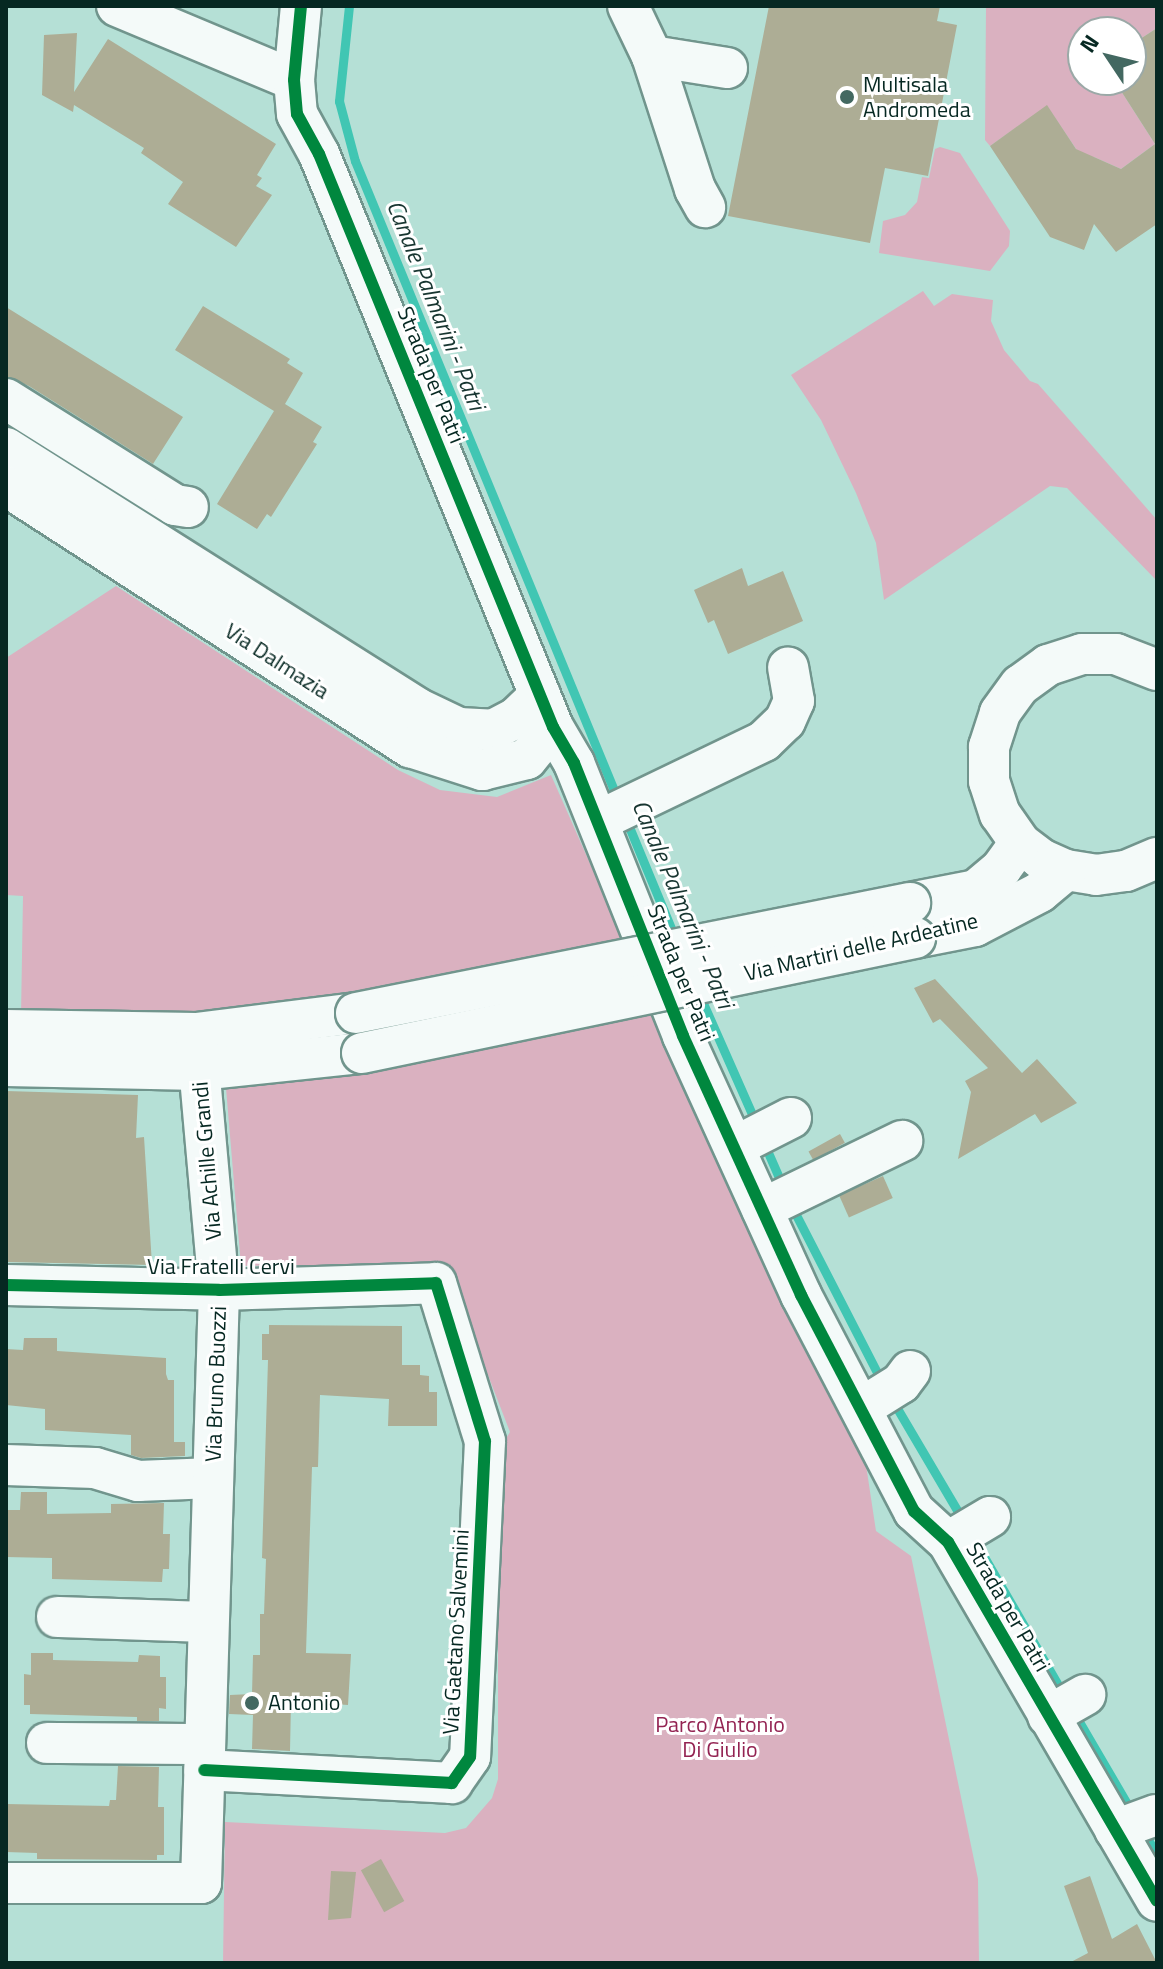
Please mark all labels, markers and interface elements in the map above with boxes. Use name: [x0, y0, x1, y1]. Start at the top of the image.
north arrow: [1067, 16, 1147, 96]
text: N: [1071, 27, 1107, 59]
place label: Multisala Andromeda: [863, 71, 971, 122]
marker: Multisala Andromeda: [838, 88, 856, 106]
water label: Canale Palmarini - Patri: [381, 196, 491, 414]
street label: Strada per Patri: [392, 303, 470, 447]
street label: Via Dalmazia: [220, 618, 334, 704]
water label: Canale Palmarini - Patri: [626, 795, 740, 1013]
street label: Strada per Patri: [642, 901, 720, 1045]
street label: Via Martiri delle Ardeatine: [742, 907, 980, 987]
street label: Via Achille Grandi: [187, 1081, 227, 1241]
street label: Via Fratelli Cervi: [147, 1254, 295, 1280]
street label: Via Bruno Buozzi: [200, 1305, 232, 1463]
street label: Via Gaetano Salvemini: [437, 1529, 475, 1735]
street label: Strada per Patri: [960, 1538, 1056, 1676]
place label: Antonio: [268, 1690, 340, 1716]
marker: Antonio: [243, 1694, 261, 1712]
park label: Parco Antonio Di Giulio: [655, 1711, 785, 1762]

